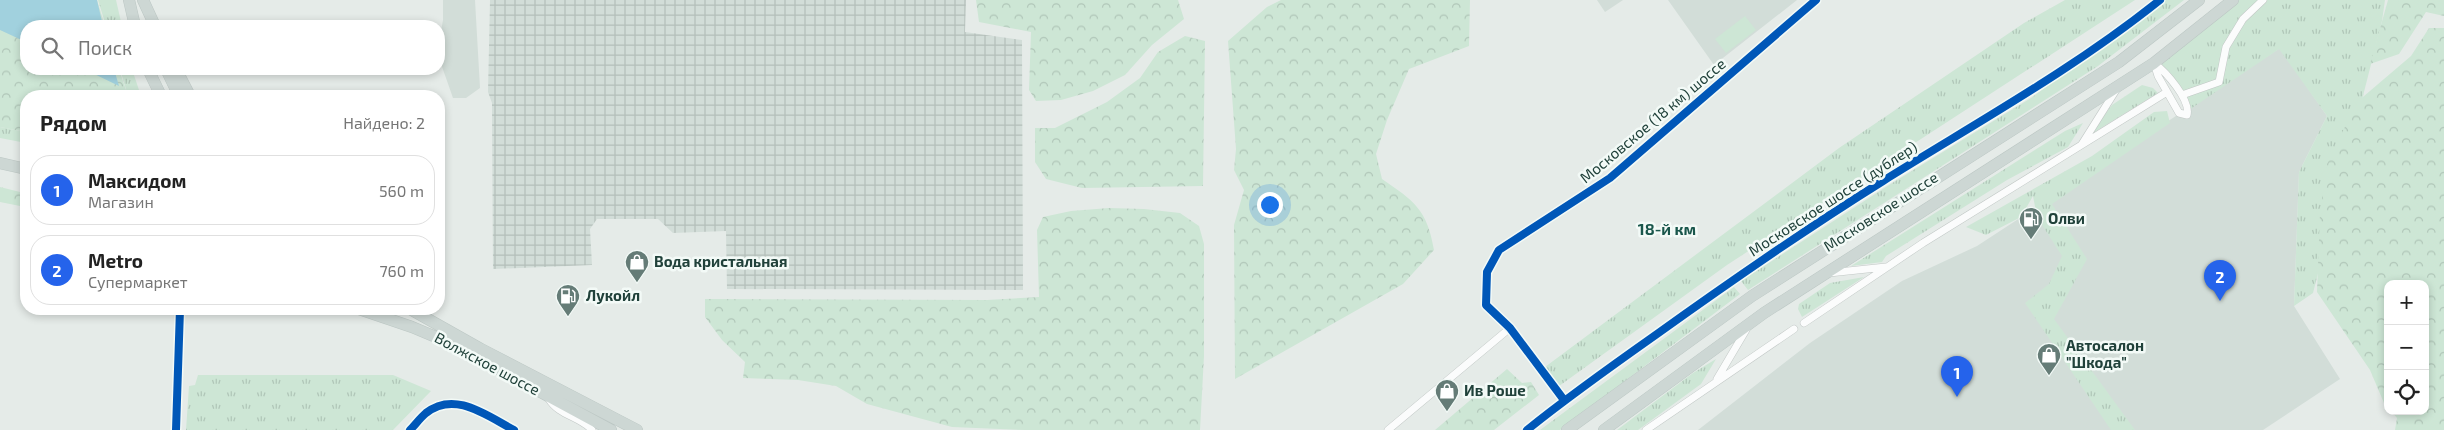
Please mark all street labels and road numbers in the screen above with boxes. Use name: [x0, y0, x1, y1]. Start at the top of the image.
street label: Московское (18 км) шоссе: [1576, 54, 1729, 186]
street label: Московское шоссе (дублер): [1745, 138, 1921, 260]
street label: Московское шоссе: [1821, 168, 1941, 256]
street label: Волжское шоссе: [432, 328, 543, 398]

